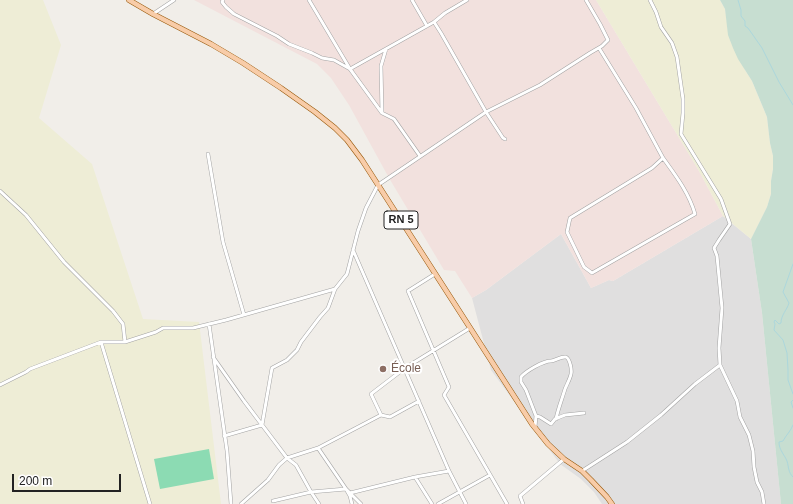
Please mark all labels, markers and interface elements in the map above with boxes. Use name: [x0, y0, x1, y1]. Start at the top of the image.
road number: RN 5: [384, 211, 418, 229]
place label: École: [391, 362, 421, 376]
marker: École: [378, 364, 388, 374]
scale bar: [14, 466, 123, 492]
text: 200 m: [19, 474, 52, 488]

